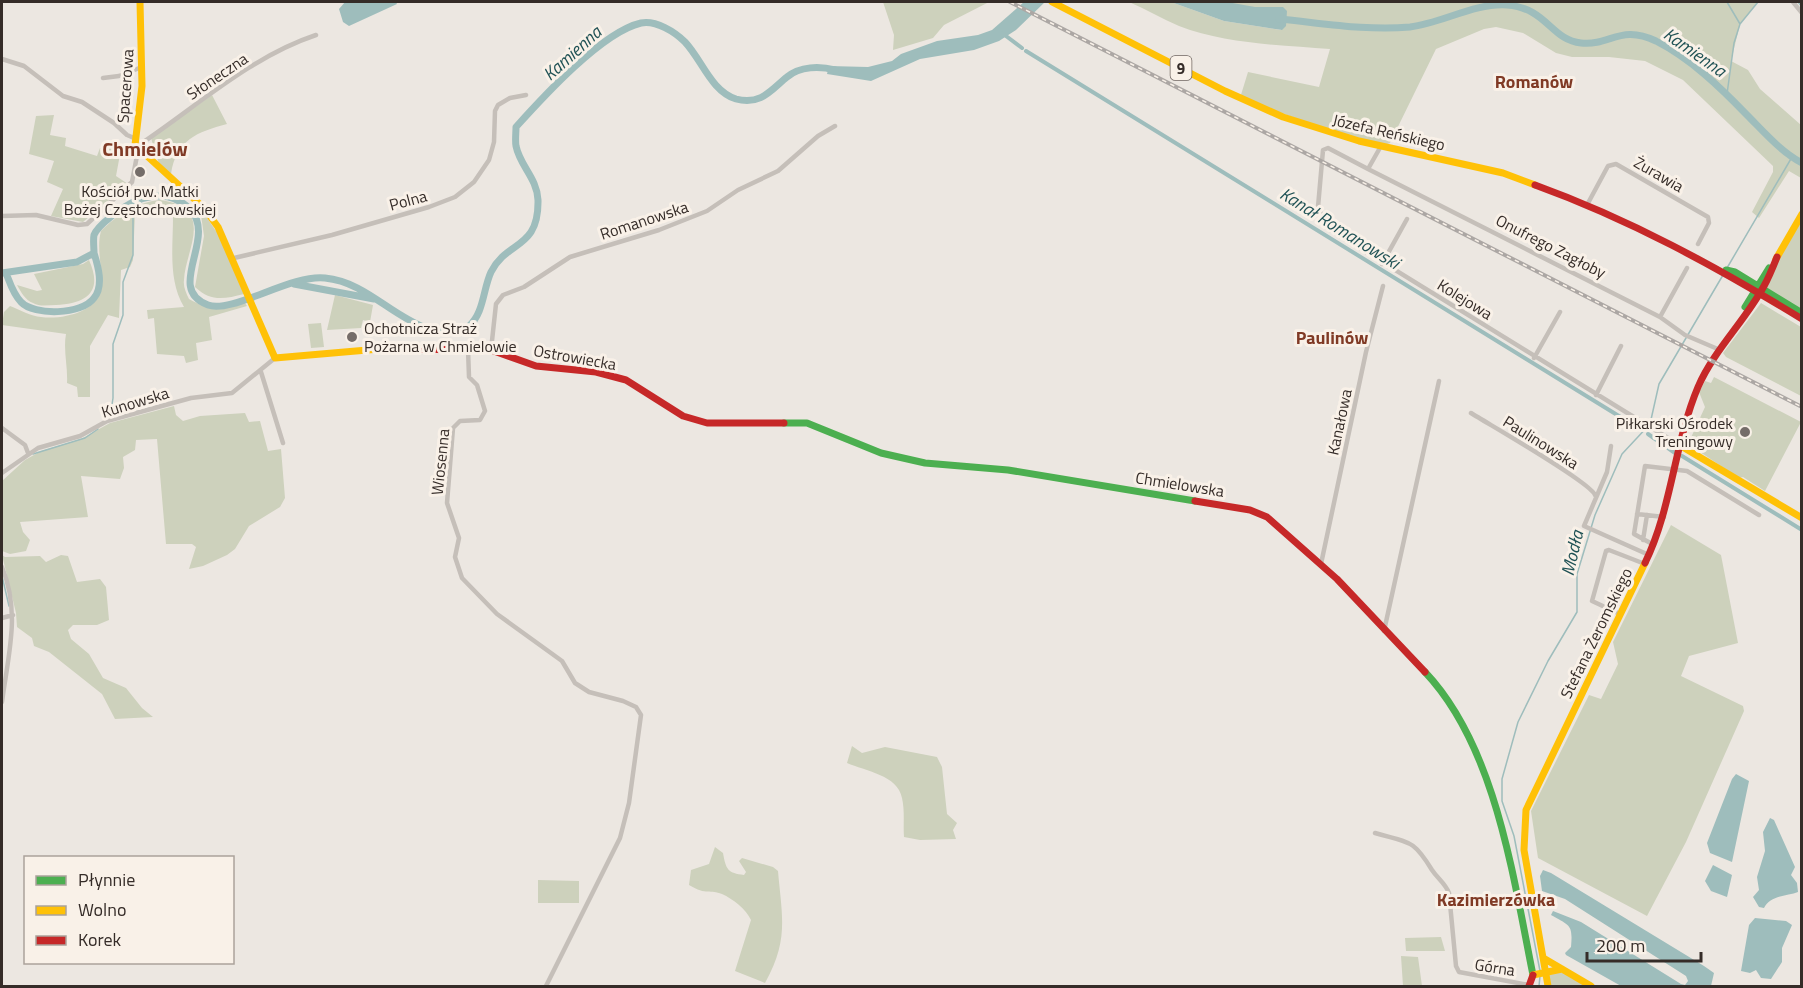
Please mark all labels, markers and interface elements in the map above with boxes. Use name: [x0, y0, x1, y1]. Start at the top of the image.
water label: Kamienna: [537, 19, 608, 87]
water label: Kamienna: [1658, 21, 1733, 84]
street label: Słoneczna: [181, 47, 253, 105]
street label: Spacerowa: [110, 48, 140, 124]
road number: 9: [1170, 56, 1192, 80]
district label: Romanów: [1495, 68, 1573, 95]
street label: Józefa Reńskiego: [1330, 107, 1448, 157]
district label: Chmielów: [102, 133, 188, 164]
street label: Żurawia: [1630, 150, 1688, 198]
marker: Kościół pw. Matki Bożej Częstochowskiej: [133, 165, 147, 179]
place label: Kościół pw. Matki Bożej Częstochowskiej: [64, 179, 216, 221]
water label: Kanał Romanowski: [1275, 180, 1407, 277]
street label: Polna: [386, 183, 430, 217]
street label: Romanowska: [597, 194, 691, 246]
street label: Onufrego Zagłoby: [1492, 208, 1611, 284]
street label: Kolejowa: [1433, 273, 1497, 325]
place label: Ochotnicza Straż Pożarna w Chmielowie: [364, 316, 517, 358]
district label: Paulinów: [1296, 324, 1368, 351]
marker: Ochotnicza Straż Pożarna w Chmielowie: [345, 330, 359, 344]
street label: Ostrowiecka: [532, 338, 618, 376]
street label: Kunowska: [98, 380, 172, 424]
street label: Kanałowa: [1320, 387, 1358, 457]
street label: Paulinowska: [1498, 409, 1584, 475]
place label: Piłkarski Ośrodek Treningowy: [1616, 411, 1733, 453]
marker: Piłkarski Ośrodek Treningowy: [1738, 425, 1752, 439]
street label: Wiosenna: [425, 427, 455, 497]
street label: Chmielowska: [1134, 465, 1226, 503]
water label: Modła: [1554, 527, 1591, 578]
street label: Stefana Żeromskiego: [1554, 564, 1638, 702]
legend: [24, 856, 234, 964]
text: Płynnie: [78, 866, 135, 893]
district label: Kazimierzówka: [1437, 886, 1555, 913]
text: Wolno: [78, 896, 126, 923]
scale bar: [1587, 925, 1701, 963]
text: Korek: [78, 926, 122, 953]
text: 200 m: [1596, 932, 1645, 959]
street label: Górna: [1473, 952, 1517, 982]

